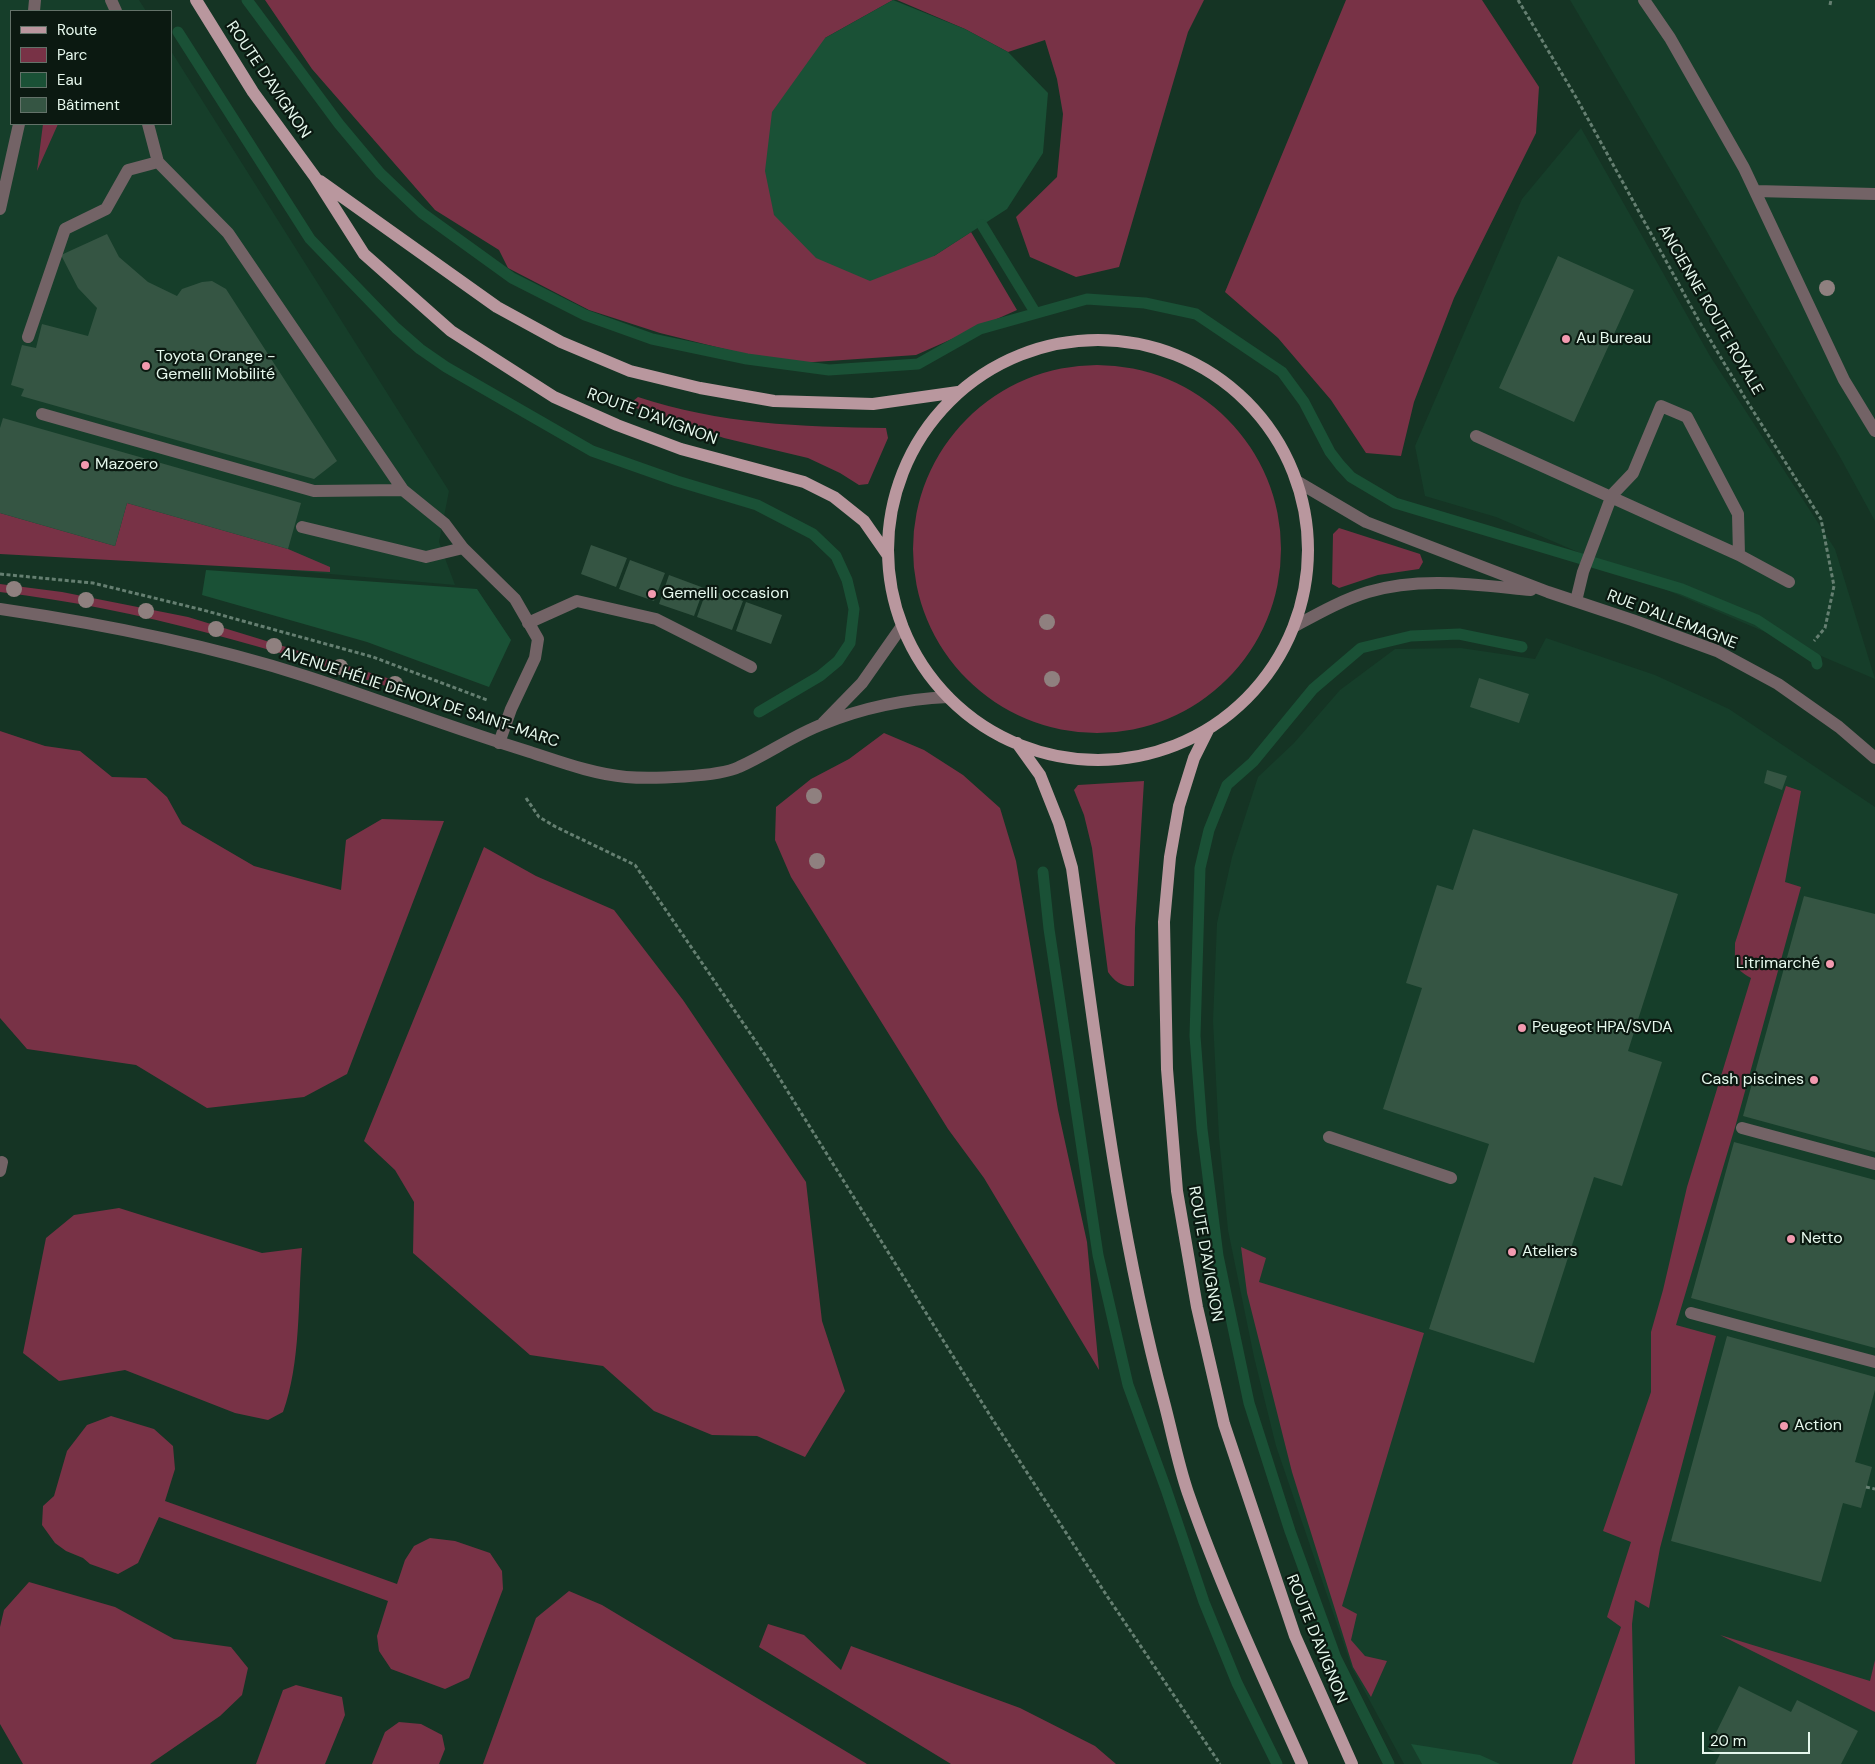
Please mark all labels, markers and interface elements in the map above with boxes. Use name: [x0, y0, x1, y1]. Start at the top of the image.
legend: [10, 10, 172, 125]
street label: ROUTE D'AVIGNON: [222, 18, 314, 142]
text: Route: [57, 20, 97, 40]
text: Parc: [57, 45, 87, 65]
text: Eau: [57, 70, 82, 90]
text: Bâtiment: [57, 95, 120, 115]
street label: ANCIENNE ROUTE ROYALE: [1653, 222, 1767, 398]
place label: Au Bureau: [1576, 329, 1651, 349]
marker: Au Bureau: [1560, 333, 1572, 345]
place label: Toyota Orange - Gemelli Mobilité: [156, 347, 276, 385]
marker: Toyota Orange - Gemelli Mobilité: [140, 360, 152, 372]
street label: ROUTE D'AVIGNON: [584, 384, 720, 450]
place label: Mazoero: [95, 455, 158, 475]
marker: Mazoero: [79, 459, 91, 471]
place label: Gemelli occasion: [662, 584, 789, 604]
street label: RUE D'ALLEMAGNE: [1604, 586, 1740, 654]
marker: Gemelli occasion: [646, 588, 658, 600]
street label: AVENUE HÉLIE DENOIX DE SAINT-MARC: [279, 644, 561, 752]
place label: Litrimarché: [1736, 954, 1820, 974]
marker: Litrimarché: [1824, 958, 1836, 970]
place label: Peugeot HPA/SVDA: [1532, 1018, 1673, 1038]
marker: Peugeot HPA/SVDA: [1516, 1022, 1528, 1034]
place label: Cash piscines: [1701, 1070, 1804, 1090]
marker: Cash piscines: [1808, 1074, 1820, 1086]
street label: ROUTE D'AVIGNON: [1184, 1185, 1226, 1323]
place label: Netto: [1801, 1229, 1843, 1249]
marker: Netto: [1785, 1233, 1797, 1245]
place label: Ateliers: [1522, 1242, 1578, 1262]
marker: Ateliers: [1506, 1246, 1518, 1258]
place label: Action: [1794, 1416, 1842, 1436]
marker: Action: [1778, 1420, 1790, 1432]
street label: ROUTE D'AVIGNON: [1281, 1572, 1351, 1706]
scale bar: [1705, 1722, 1812, 1754]
text: 20 m: [1710, 1731, 1746, 1751]

